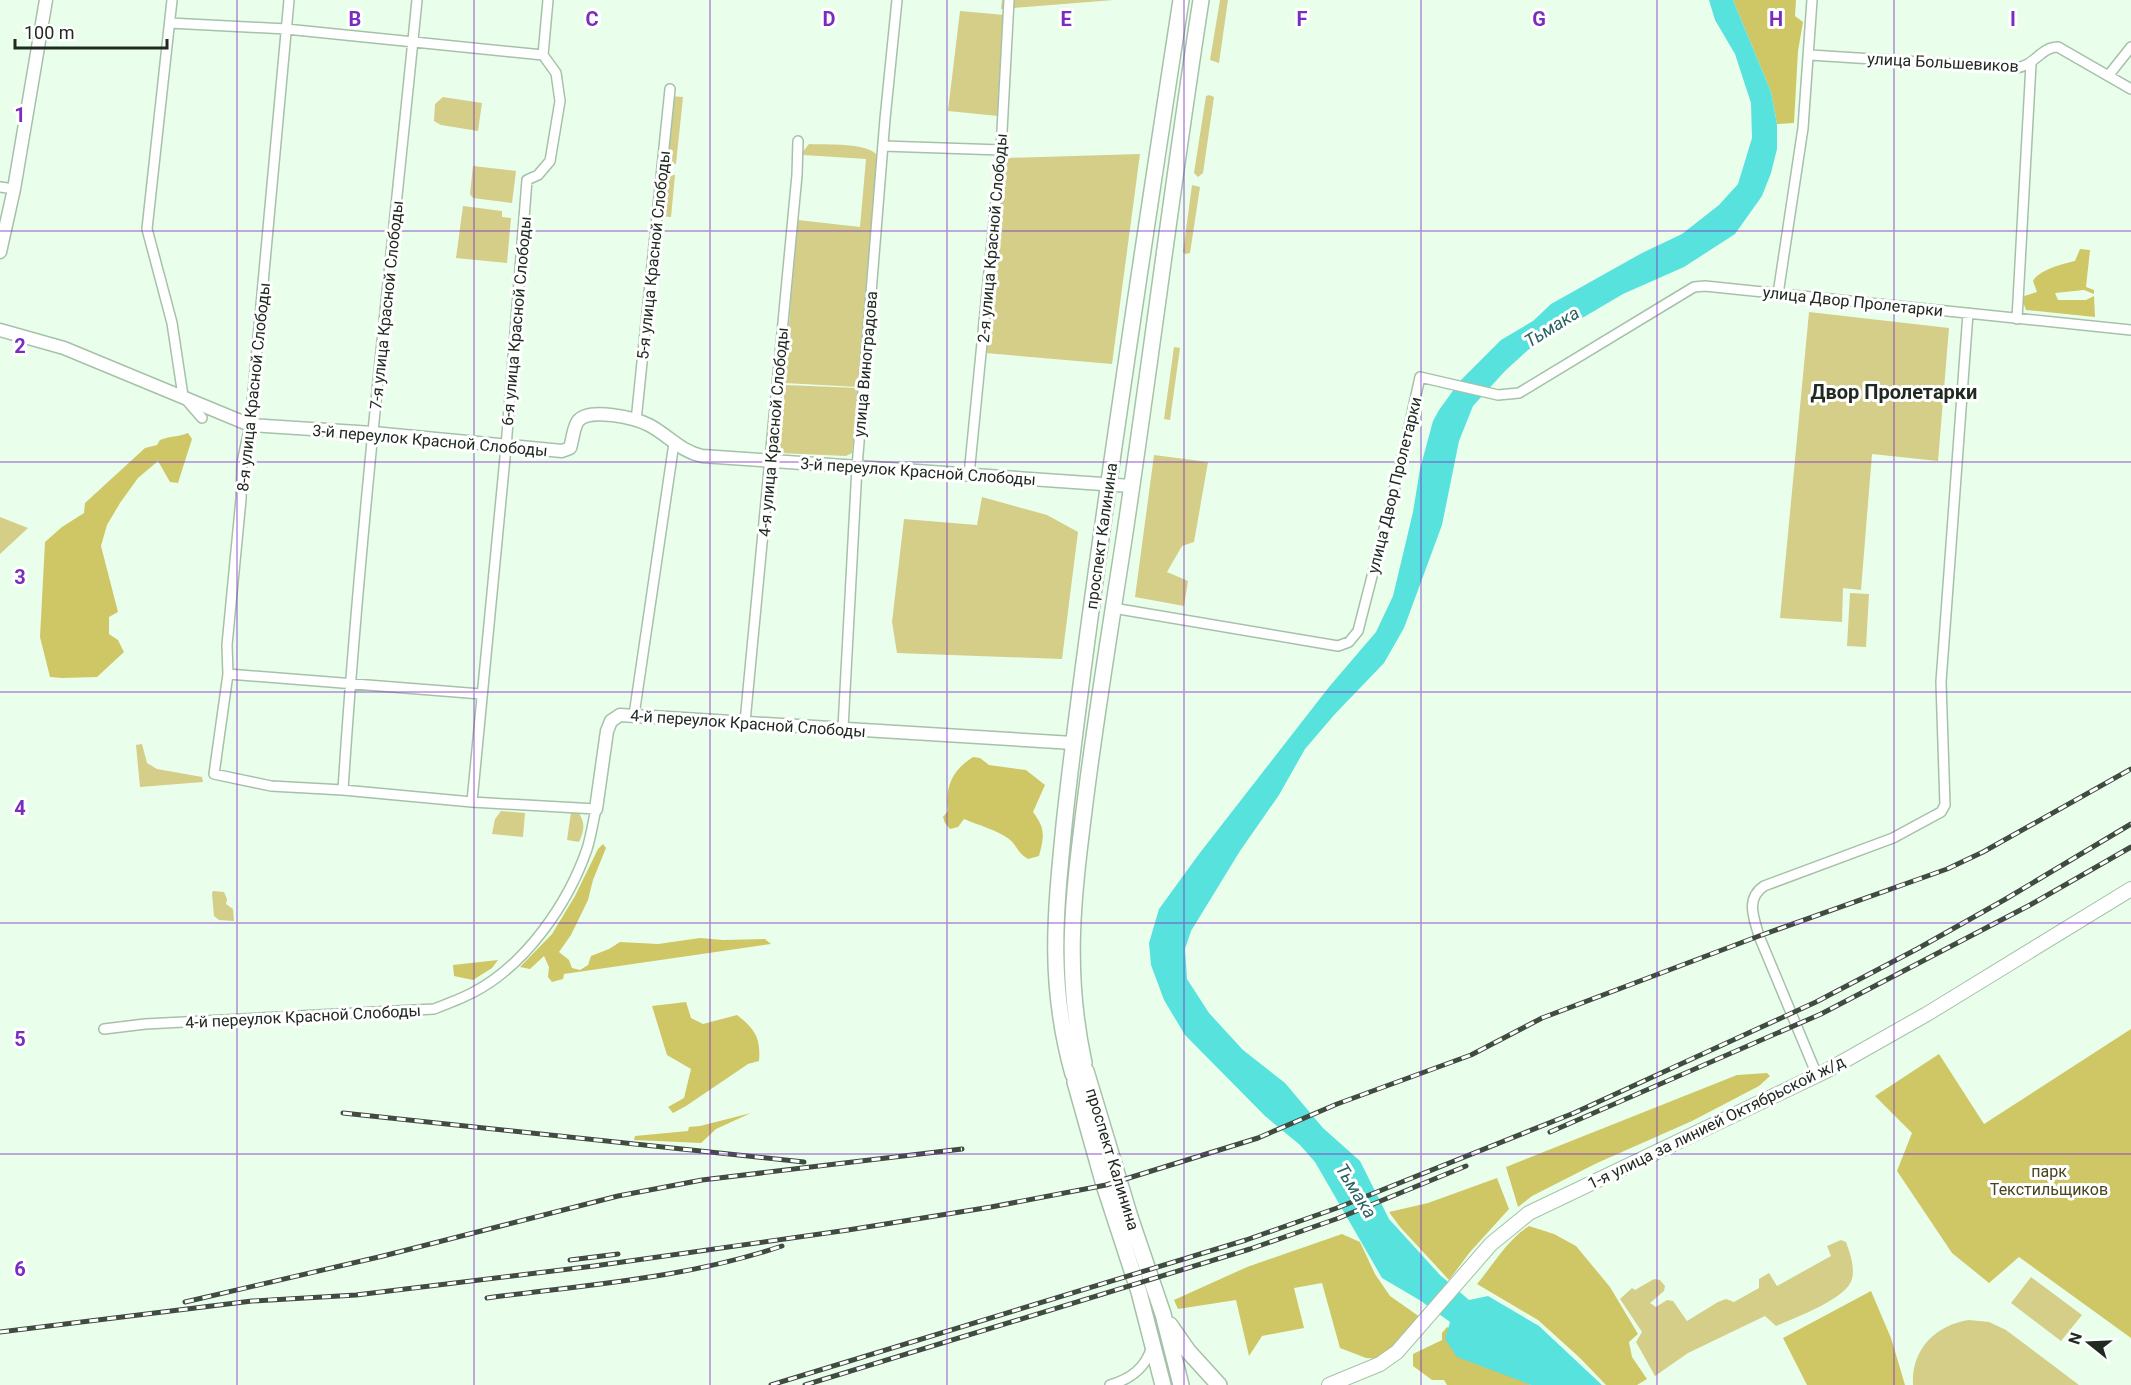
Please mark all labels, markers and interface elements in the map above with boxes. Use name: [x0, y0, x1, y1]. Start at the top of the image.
text: B: [349, 7, 361, 31]
text: C: [585, 7, 599, 31]
text: D: [823, 7, 836, 31]
text: E: [1060, 7, 1072, 31]
text: F: [1297, 7, 1308, 31]
text: G: [1532, 7, 1546, 31]
text: H: [1769, 7, 1783, 31]
text: I: [2010, 7, 2016, 31]
scale bar: [15, 12, 166, 50]
text: 100 m: [24, 22, 75, 43]
street label: улица Большевиков: [1867, 49, 2019, 76]
text: 1: [14, 103, 26, 127]
street label: 2-я улица Красной Слободы: [974, 133, 1011, 344]
street label: 5-я улица Красной Слободы: [633, 150, 674, 361]
street label: 7-я улица Красной Слободы: [366, 200, 407, 411]
street label: 6-я улица Красной Слободы: [498, 216, 535, 427]
street label: 8-я улица Красной Слободы: [233, 282, 274, 493]
street label: улица Двор Пролетарки: [1762, 283, 1944, 320]
street label: улица Виноградова: [850, 290, 881, 438]
water label: Тьмака: [1521, 302, 1583, 351]
street label: 4-я улица Красной Слободы: [755, 327, 792, 538]
text: 2: [14, 334, 26, 358]
district label: Двор Пролетарки: [1811, 380, 1977, 404]
street label: улица Двор Пролетарки: [1363, 395, 1426, 575]
street label: 3-й переулок Красной Слободы: [312, 421, 548, 460]
street label: 3-й переулок Красной Слободы: [800, 454, 1036, 489]
street label: проспект Калинина: [1082, 462, 1121, 610]
text: 3: [14, 565, 26, 589]
street label: 4-й переулок Красной Слободы: [630, 706, 866, 741]
text: 4: [14, 796, 26, 820]
street label: 4-й переулок Красной Слободы: [185, 1001, 421, 1032]
text: 5: [14, 1027, 26, 1051]
street label: 1-я улица за линией Октябрьской ж/д: [1585, 1052, 1848, 1193]
street label: проспект Калинина: [1082, 1086, 1143, 1233]
water label: Тьмака: [1332, 1160, 1381, 1222]
park label: парк Текстильщиков: [1990, 1162, 2108, 1199]
text: 6: [14, 1257, 26, 1281]
north arrow: [2059, 1313, 2119, 1373]
text: N: [2064, 1330, 2086, 1347]

